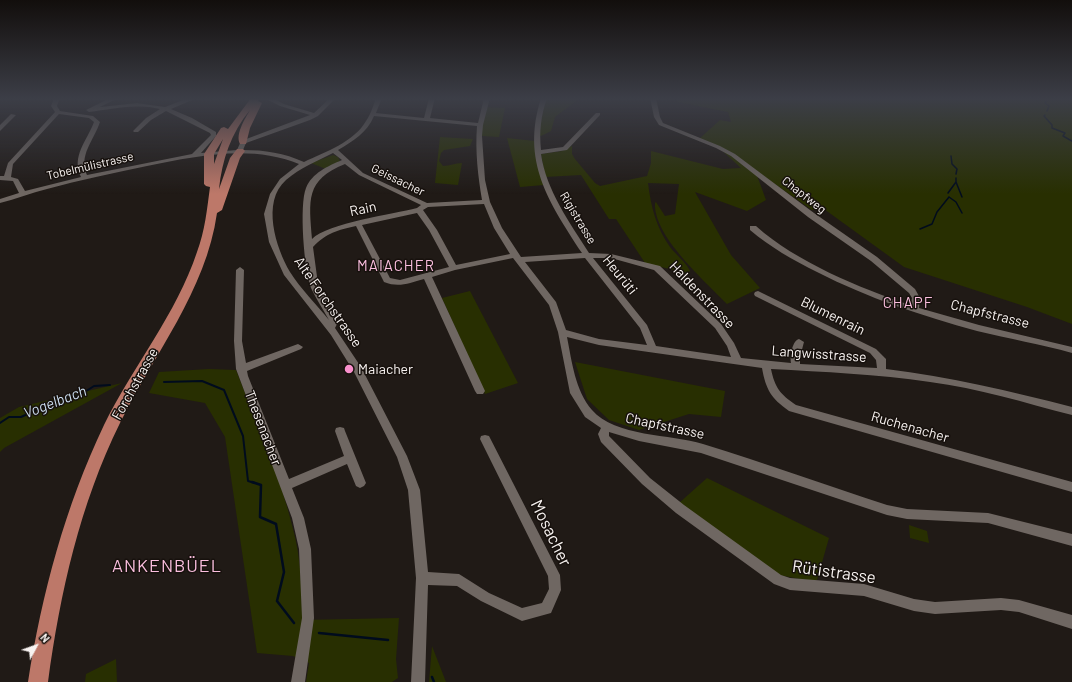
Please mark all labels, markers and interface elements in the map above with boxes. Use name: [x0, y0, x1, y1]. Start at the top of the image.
street label: Tobelmülistrasse: [45, 149, 135, 183]
street label: Geissacher: [369, 161, 427, 199]
street label: Chapfweg: [779, 173, 829, 217]
street label: Rigistrasse: [557, 189, 599, 247]
street label: Rain: [348, 198, 378, 220]
street label: Heurüti: [599, 252, 641, 298]
street label: Alte Forchstrasse: [291, 254, 365, 350]
district label: MAIACHER: [357, 257, 435, 275]
street label: Haldenstrasse: [666, 258, 738, 332]
street label: Blumenrain: [798, 293, 868, 339]
district label: CHAPF: [883, 294, 933, 312]
street label: Chapfstrasse: [949, 296, 1031, 332]
street label: Langwisstrasse: [771, 342, 867, 366]
street label: Forchstrasse: [108, 345, 162, 423]
place label: Maiacher: [358, 361, 413, 377]
marker: Maiacher: [343, 363, 355, 375]
water label: Vogelbach: [21, 382, 89, 422]
street label: Thesenacher: [241, 388, 285, 468]
street label: Ruchenacher: [869, 408, 951, 446]
street label: Chapfstrasse: [624, 409, 706, 443]
street label: Mosacher: [526, 496, 576, 570]
district label: ANKENBÜEL: [112, 555, 222, 577]
street label: Rütistrasse: [791, 556, 877, 588]
north arrow: [16, 626, 56, 666]
text: N: [38, 631, 53, 645]

